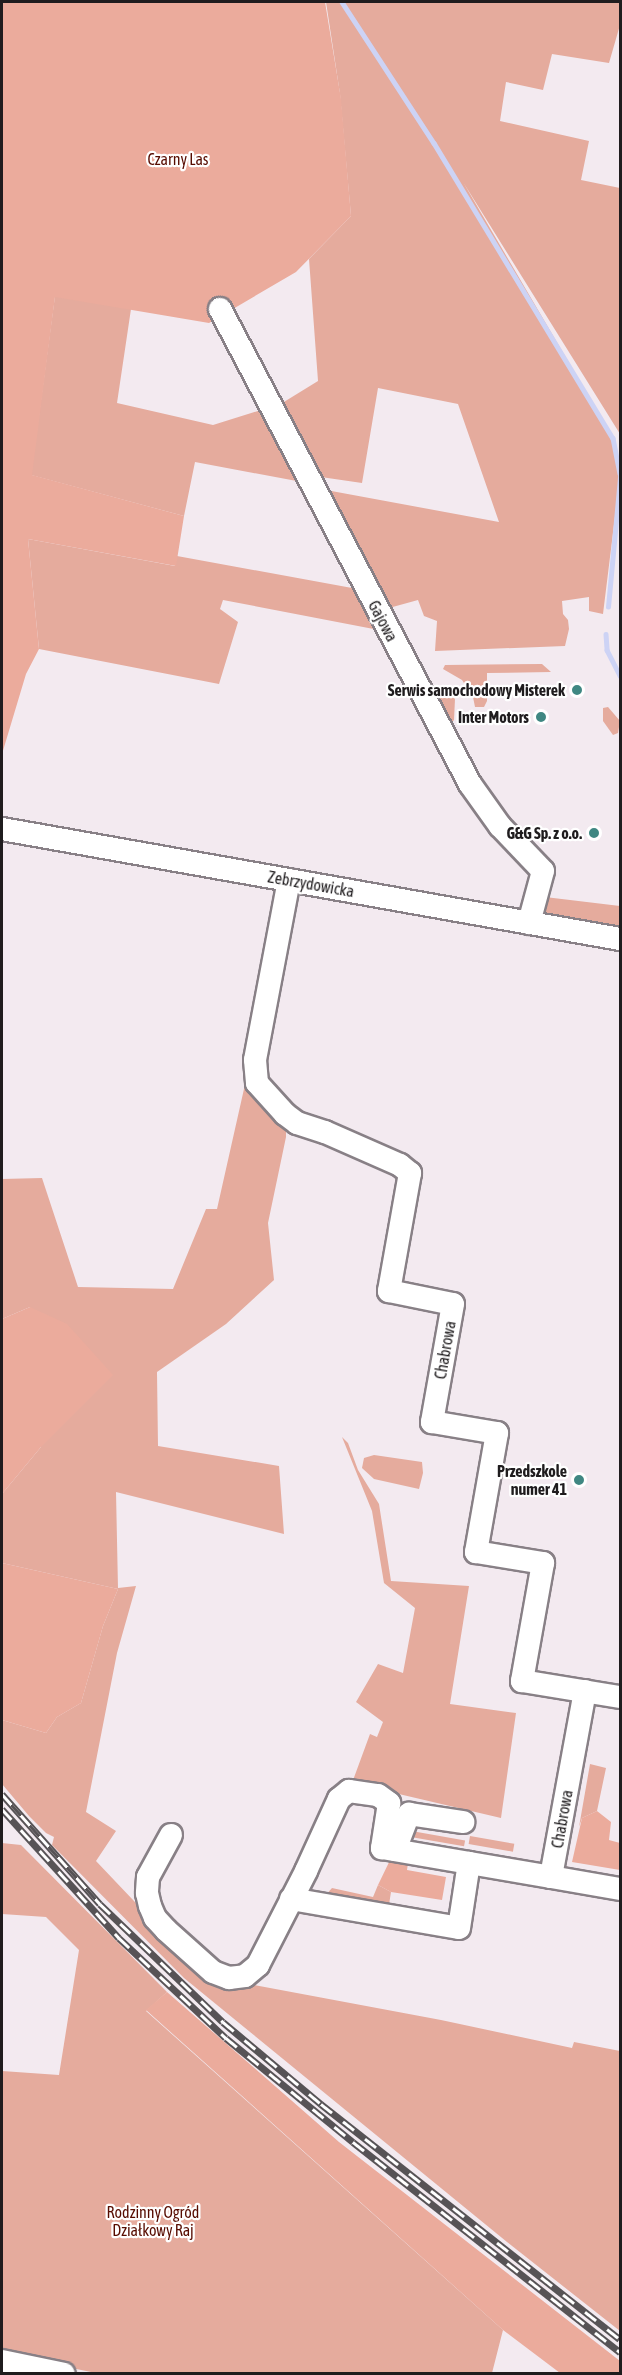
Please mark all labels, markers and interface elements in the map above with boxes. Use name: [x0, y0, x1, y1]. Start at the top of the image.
park label: Czarny Las: [148, 149, 208, 169]
street label: Gajowa: [364, 597, 402, 645]
place label: Serwis samochodowy Misterek: [388, 680, 565, 700]
marker: Serwis samochodowy Misterek: [570, 683, 584, 697]
place label: Inter Motors: [458, 707, 529, 727]
marker: Inter Motors: [534, 710, 548, 724]
place label: G&G Sp. z o.o.: [506, 823, 582, 843]
marker: G&G Sp. z o.o.: [587, 826, 601, 840]
street label: Zebrzydowicka: [266, 867, 356, 901]
street label: Chabrowa: [430, 1319, 460, 1381]
place label: Przedszkole numer 41: [497, 1461, 567, 1499]
marker: Przedszkole numer 41: [572, 1473, 586, 1487]
street label: Chabrowa: [547, 1788, 577, 1850]
park label: Rodzinny Ogród Działkowy Raj: [107, 2202, 199, 2240]

